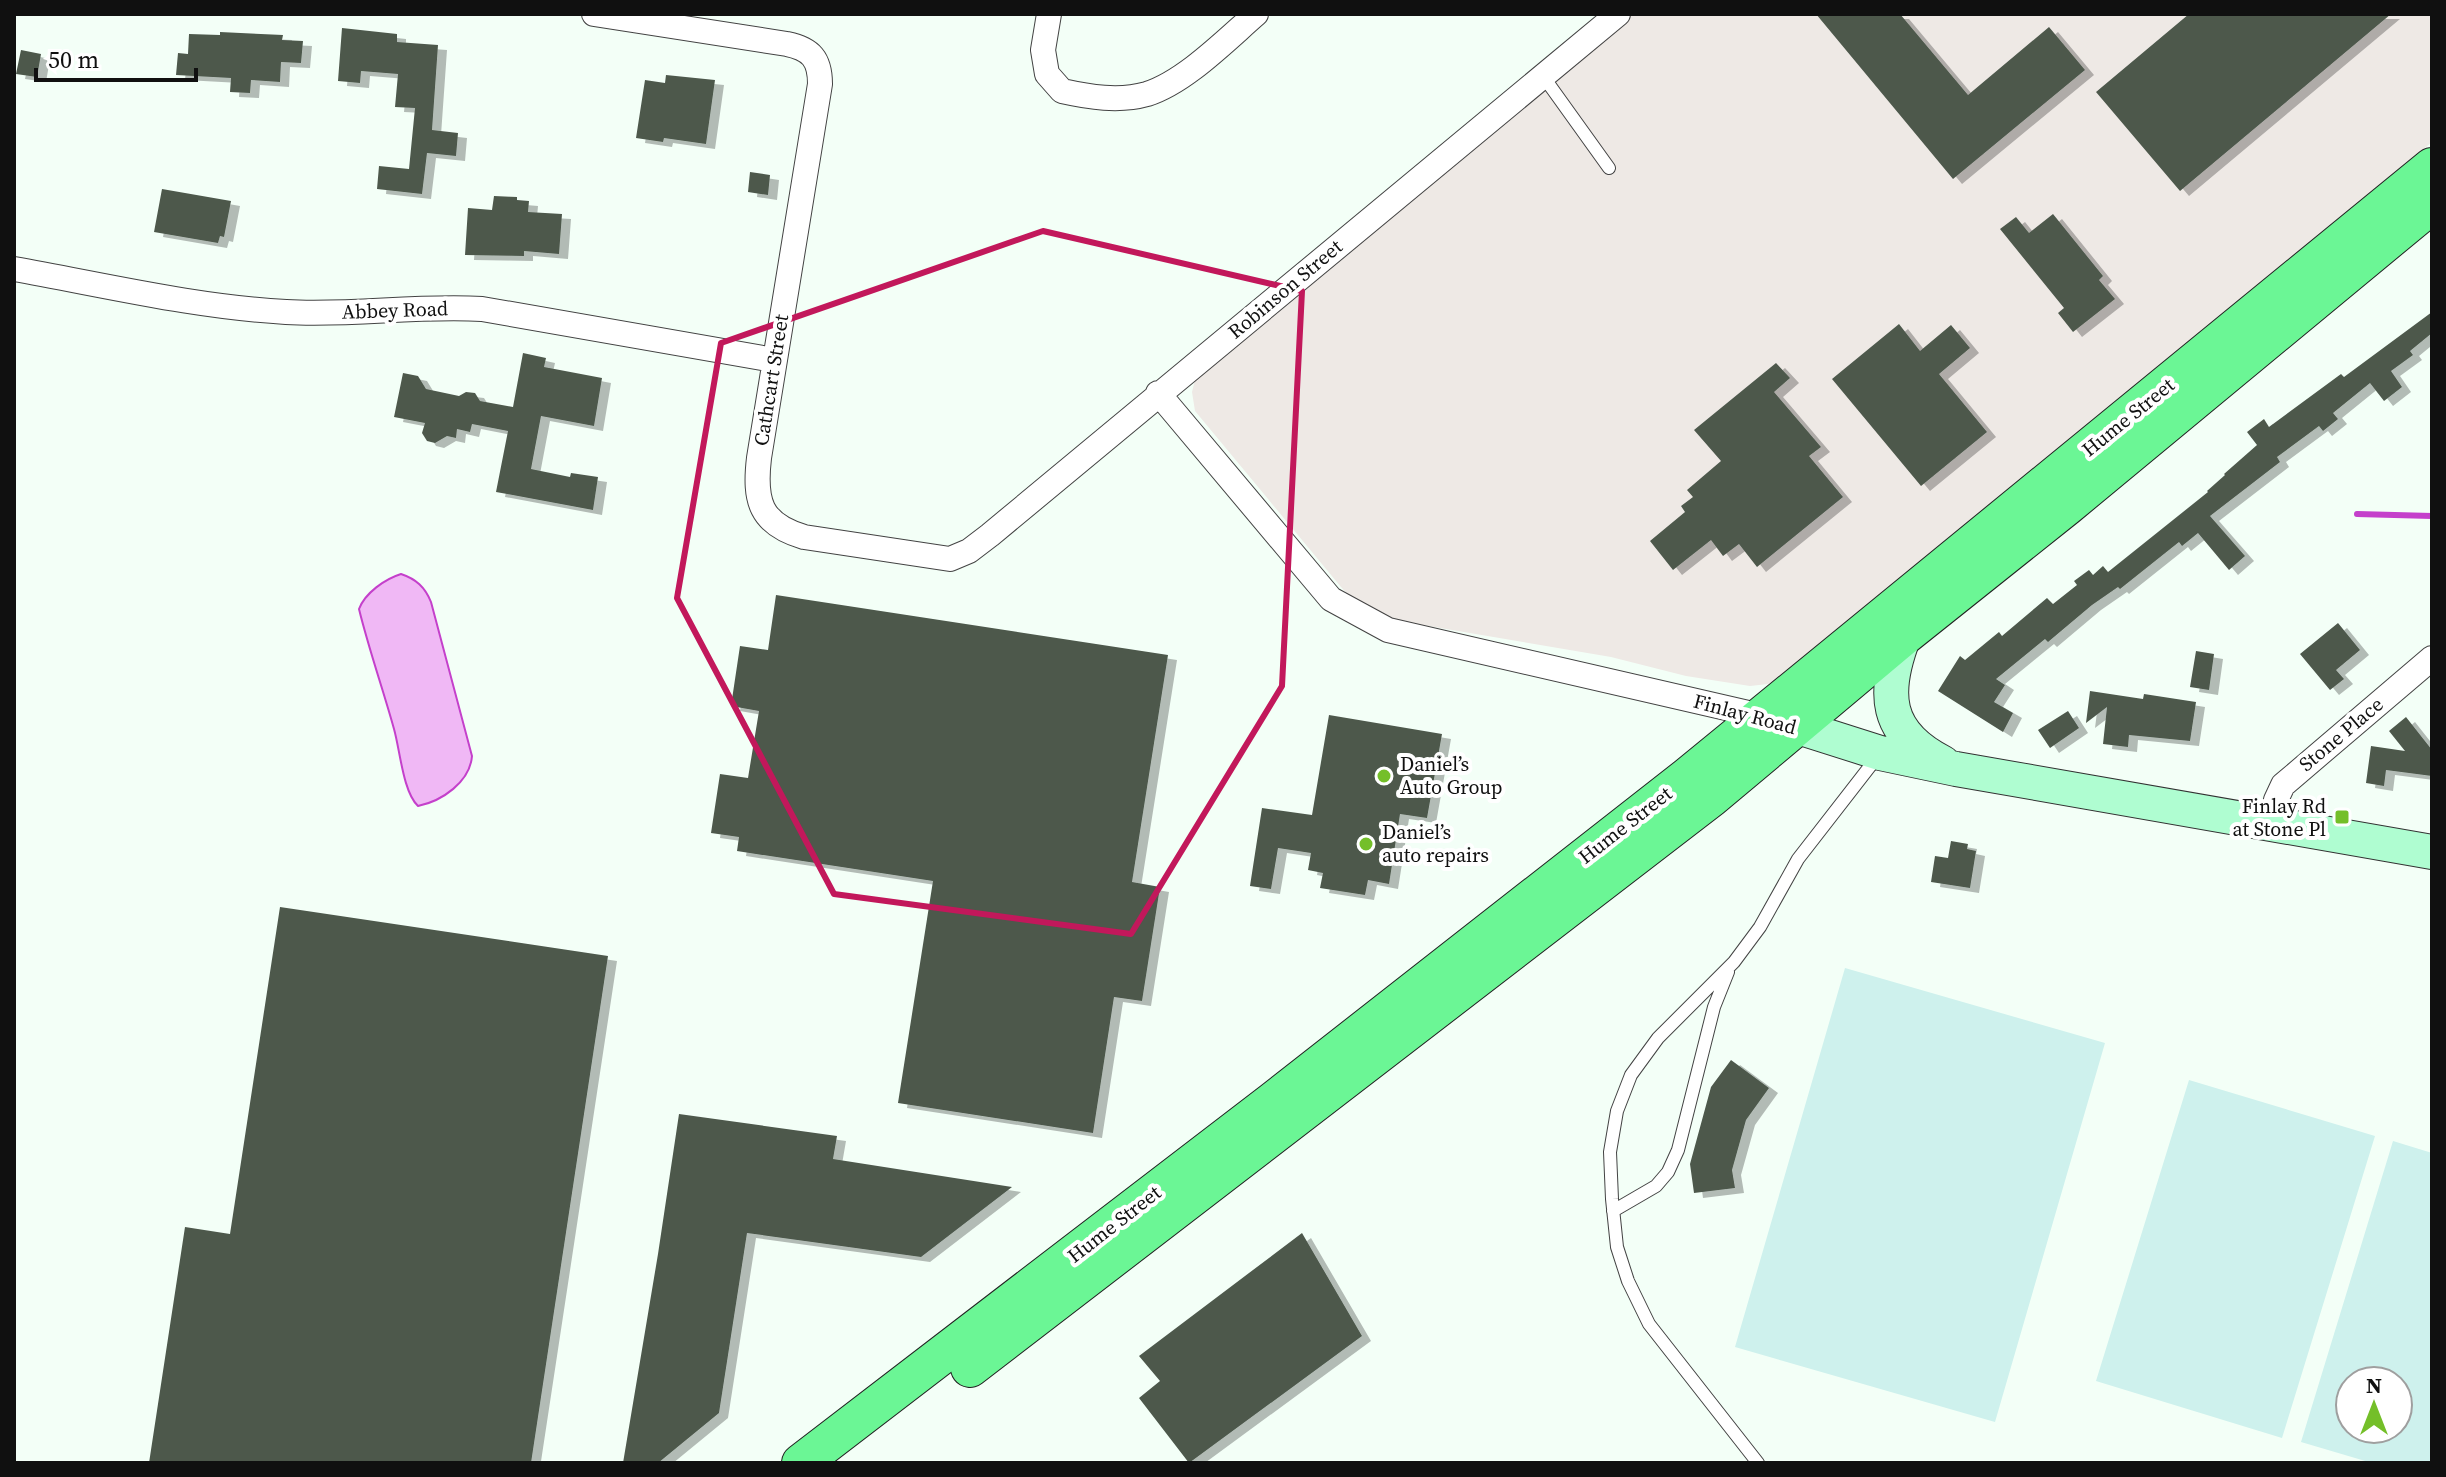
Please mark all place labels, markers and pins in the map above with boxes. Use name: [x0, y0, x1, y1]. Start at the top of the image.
place label: Daniel’s Auto Group: [1400, 750, 1502, 801]
marker: Daniel’s Auto Group: [1375, 767, 1393, 785]
place label: Finlay Rd at Stone Pl: [2232, 792, 2327, 843]
marker: Finlay Rd at Stone Pl: [2333, 808, 2351, 826]
place label: Daniel’s auto repairs: [1382, 818, 1489, 869]
marker: Daniel’s auto repairs: [1357, 835, 1375, 853]

